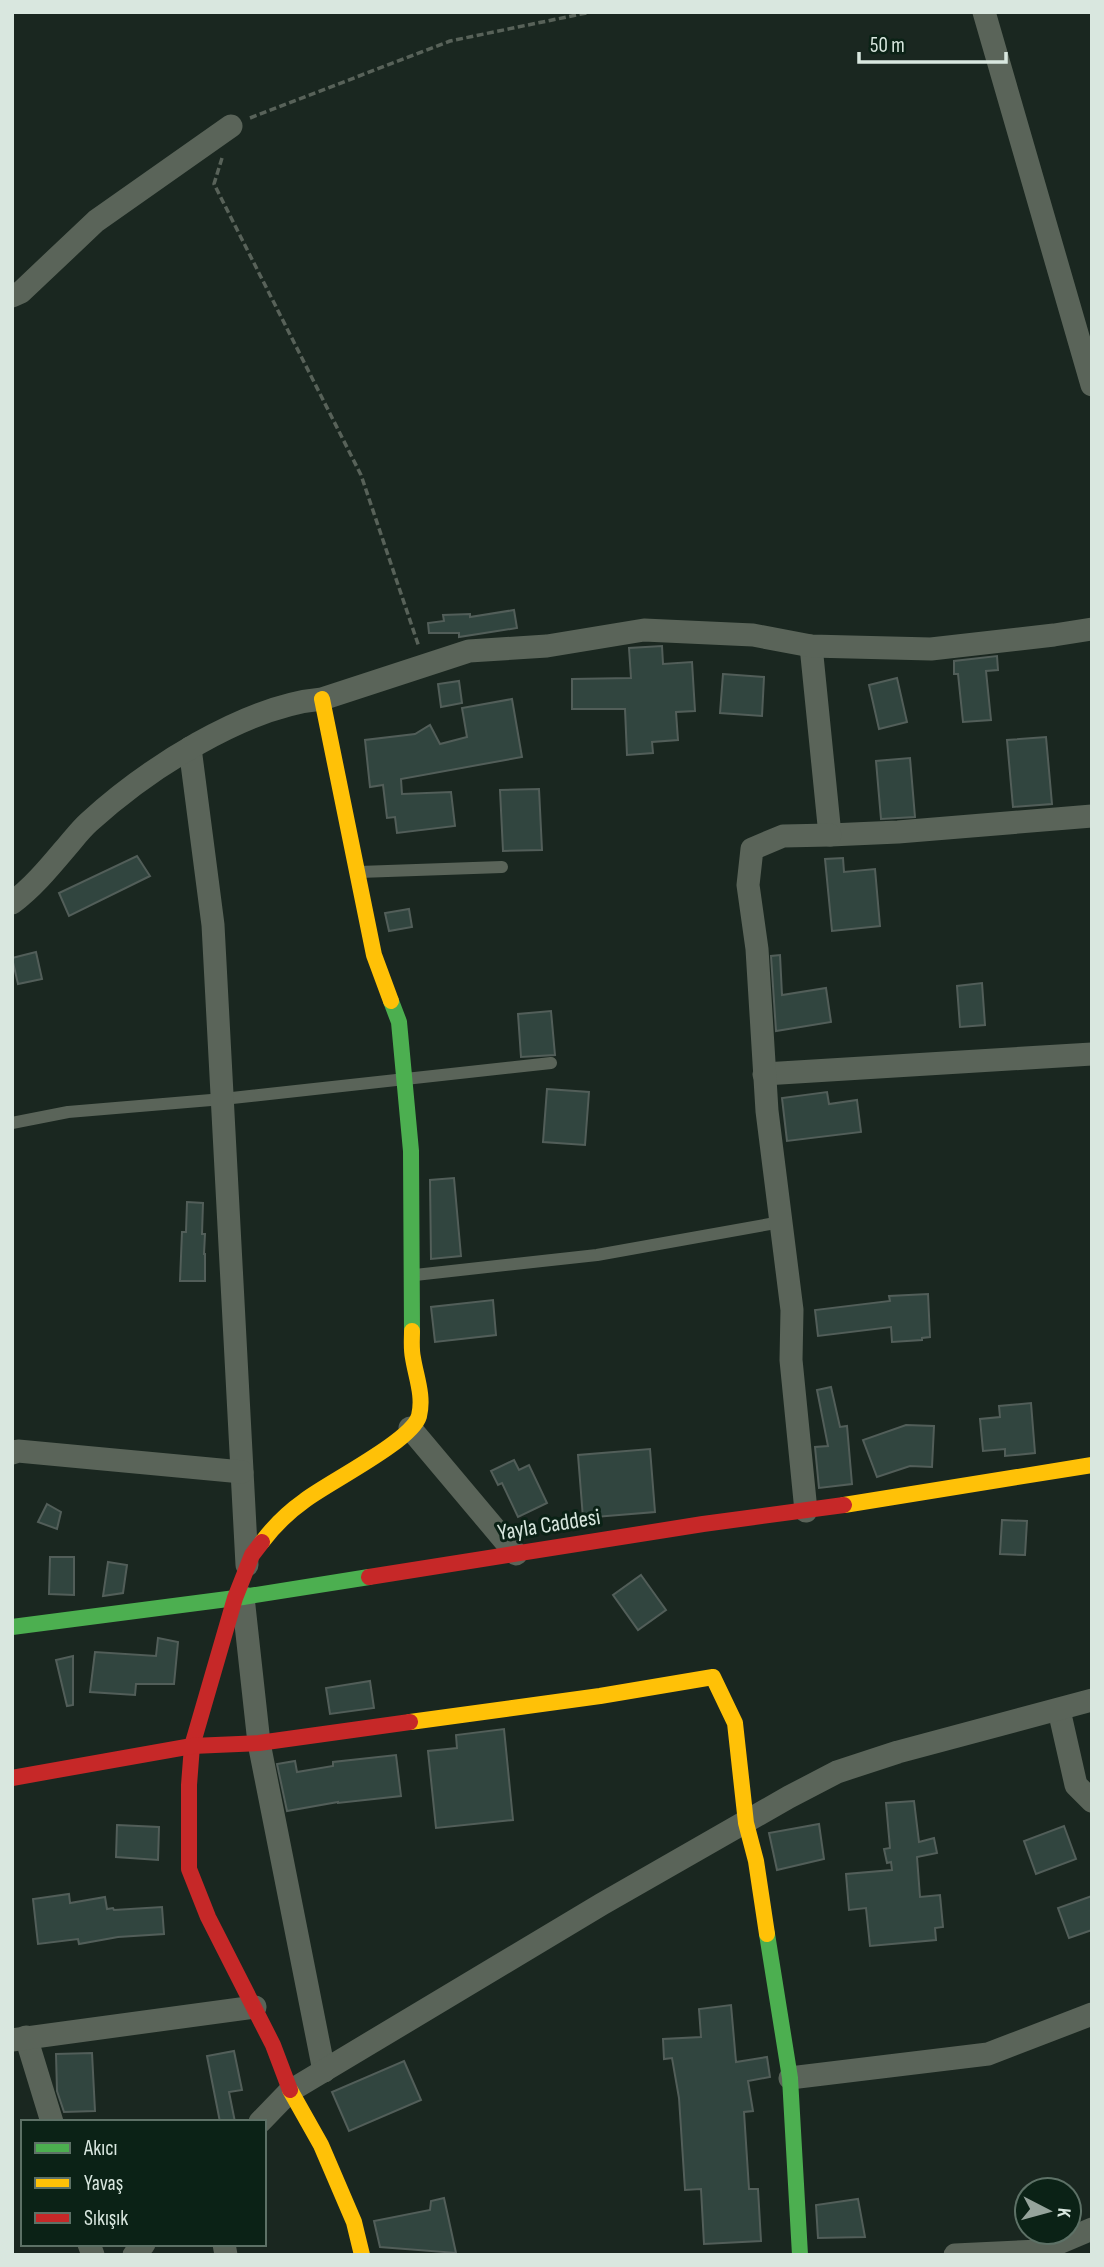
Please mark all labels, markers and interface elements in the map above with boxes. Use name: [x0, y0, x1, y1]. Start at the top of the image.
scale bar: [859, 21, 1006, 65]
text: 50 m: [870, 33, 905, 58]
street label: Yayla Caddesi: [496, 1503, 602, 1547]
legend: [21, 2120, 266, 2246]
text: Akıcı: [83, 2136, 117, 2161]
text: Yavaş: [84, 2171, 123, 2196]
north arrow: [1013, 2176, 1083, 2246]
text: Sıkışık: [84, 2206, 128, 2231]
text: K: [1051, 2207, 1075, 2219]

